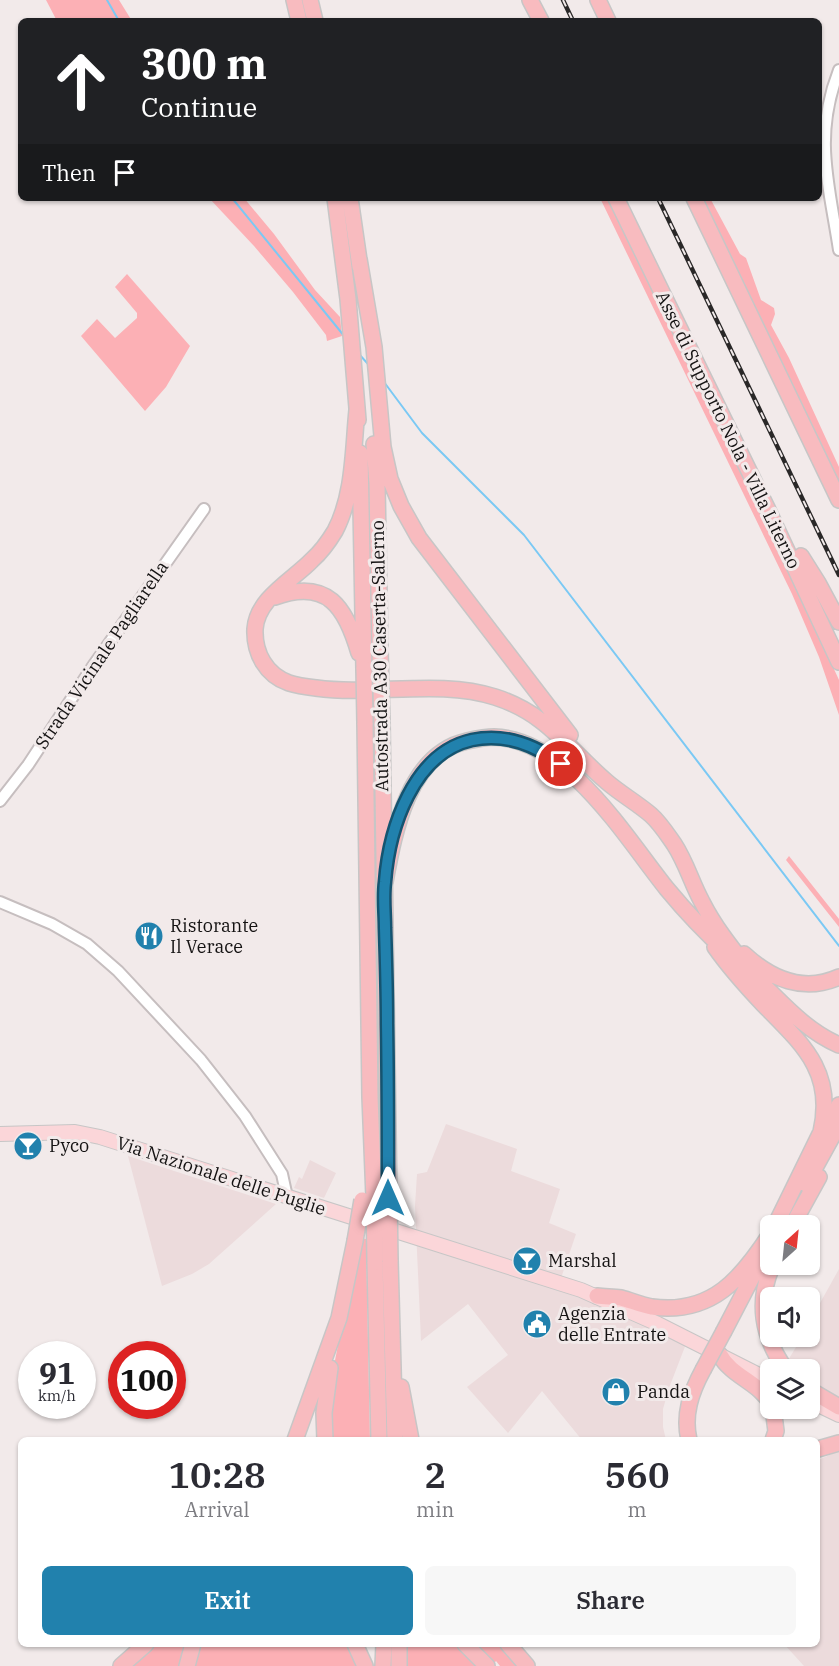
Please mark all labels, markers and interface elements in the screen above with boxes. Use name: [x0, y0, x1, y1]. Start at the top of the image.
text: 300 m: [141, 36, 267, 91]
icon: ahead: [42, 42, 120, 120]
text: Continue: [141, 89, 257, 124]
icon: arrive: [108, 156, 141, 189]
text: Then: [42, 158, 96, 187]
street label: Asse di Supporto Nola - Villa Literno: [651, 287, 806, 572]
street label: Autostrada A30 Caserta-Salerno: [366, 520, 393, 792]
street label: Strada Vicinale Pagliarella: [30, 556, 173, 753]
pin: [535, 738, 586, 789]
icon: arrive: [544, 747, 577, 780]
place label: Ristorante Il Verace: [170, 914, 258, 958]
restaurant icon: Ristorante Il Verace: [133, 920, 165, 952]
bar icon: Pyco: [12, 1130, 44, 1162]
street label: Via Nazionale delle Puglie: [114, 1131, 329, 1220]
place label: Pyco: [49, 1134, 89, 1157]
position arrow: [356, 1166, 420, 1230]
north arrow: [760, 1215, 820, 1275]
map controls: [760, 1215, 820, 1419]
bar icon: Marshal: [511, 1245, 543, 1277]
place label: Marshal: [548, 1249, 617, 1272]
button: sound: [760, 1287, 820, 1347]
place label: Agenzia delle Entrate: [558, 1302, 666, 1346]
public building icon: Agenzia delle Entrate: [521, 1308, 553, 1340]
speed limit sign: 100: [108, 1341, 186, 1419]
text: 91: [39, 1353, 75, 1392]
button: layers: [760, 1359, 820, 1419]
shop icon: Panda: [600, 1376, 632, 1408]
place label: Panda: [637, 1380, 690, 1403]
text: km/h: [38, 1386, 76, 1405]
text: 10:28: [168, 1451, 266, 1498]
text: 2: [424, 1451, 446, 1498]
text: 560: [605, 1451, 670, 1498]
text: Arrival: [184, 1496, 250, 1523]
text: min: [416, 1496, 454, 1523]
text: m: [628, 1496, 647, 1523]
button: Exit: [42, 1566, 413, 1635]
button: Share: [425, 1566, 796, 1635]

